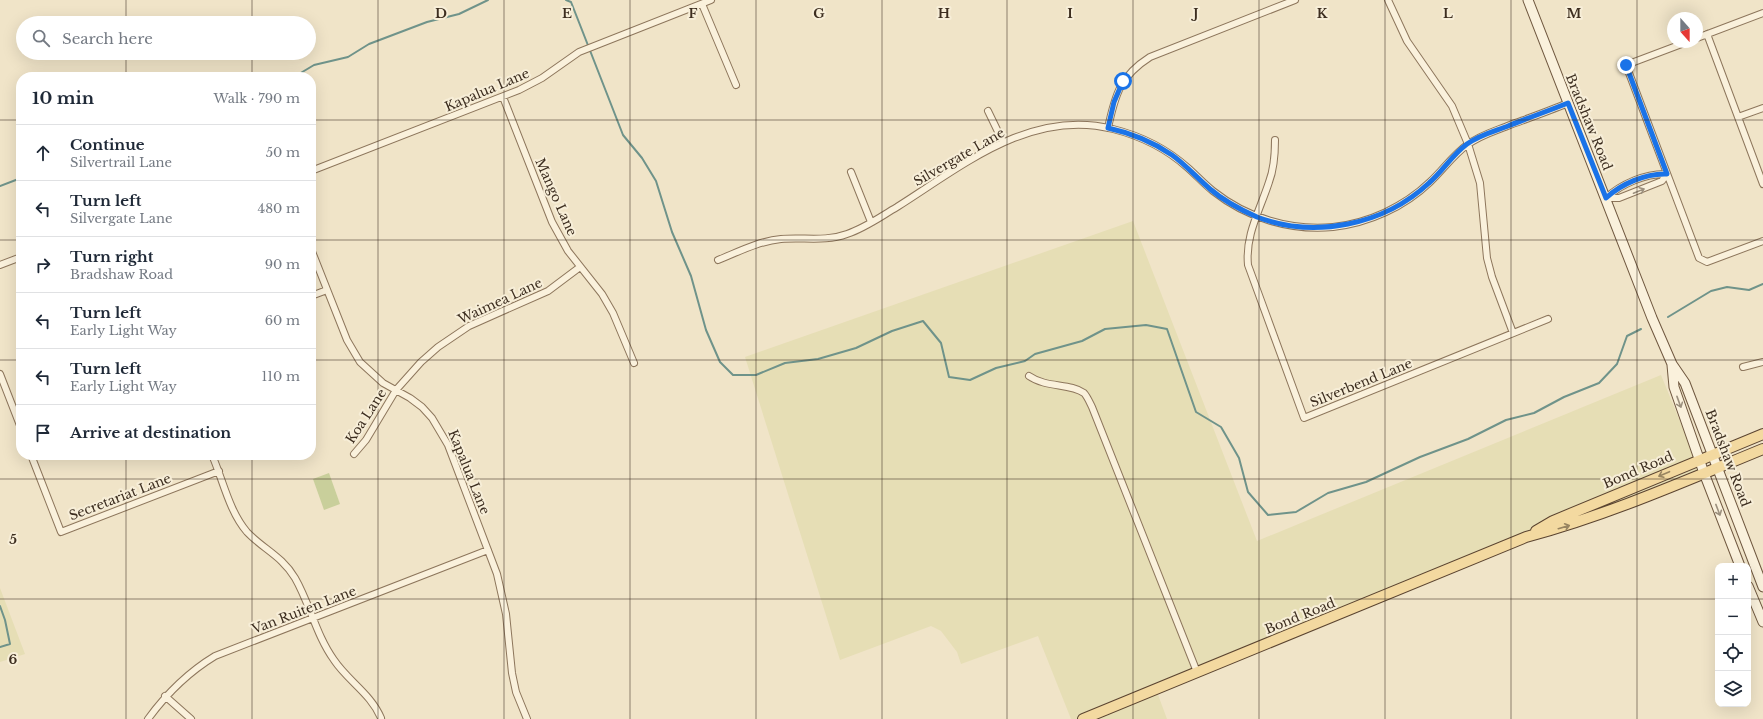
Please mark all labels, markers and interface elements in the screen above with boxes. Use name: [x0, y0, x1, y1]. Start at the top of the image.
text: D: [435, 5, 447, 22]
text: E: [562, 5, 572, 22]
text: F: [689, 5, 698, 22]
text: G: [813, 5, 825, 22]
text: H: [938, 5, 950, 22]
text: I: [1067, 5, 1073, 22]
text: J: [1190, 5, 1199, 22]
text: K: [1317, 5, 1328, 22]
text: L: [1443, 5, 1453, 22]
text: M: [1567, 5, 1582, 22]
north arrow: [1667, 12, 1703, 48]
search box: [16, 16, 316, 60]
icon: search: [30, 27, 52, 49]
text: Search here: [62, 29, 153, 48]
route end: [1617, 56, 1635, 74]
street label: Kapalua Lane: [442, 65, 532, 115]
street label: Bradshaw Road: [1562, 71, 1616, 173]
route start: [1114, 72, 1132, 90]
text: 10 min: [32, 88, 94, 109]
text: Walk · 790 m: [214, 90, 300, 107]
street label: Silvergate Lane: [910, 124, 1008, 190]
text: Continue: [70, 135, 145, 154]
icon: ahead: [32, 142, 54, 164]
text: 50 m: [266, 144, 300, 161]
text: Silvertrail Lane: [70, 154, 172, 171]
street label: Mango Lane: [531, 155, 581, 239]
one-way arrow: [1632, 186, 1644, 194]
text: Turn left: [70, 191, 141, 210]
icon: left: [32, 198, 54, 220]
text: 480 m: [258, 200, 300, 217]
text: Silvergate Lane: [70, 210, 172, 227]
text: Turn right: [70, 247, 153, 266]
icon: right: [32, 254, 54, 276]
text: 90 m: [265, 256, 300, 273]
text: Bradshaw Road: [70, 266, 173, 283]
street label: Waimea Lane: [454, 274, 545, 328]
text: Turn left: [70, 303, 141, 322]
icon: left: [32, 310, 54, 332]
text: 60 m: [265, 312, 300, 329]
text: Early Light Way: [70, 322, 177, 339]
street label: Silverbend Lane: [1307, 355, 1415, 411]
text: Turn left: [70, 359, 141, 378]
icon: left: [32, 366, 54, 388]
text: 110 m: [261, 368, 300, 385]
text: Early Light Way: [70, 378, 177, 395]
street label: Koa Lane: [342, 385, 390, 447]
one-way arrow: [1676, 395, 1684, 407]
street label: Bradshaw Road: [1702, 407, 1754, 509]
icon: arrive: [32, 422, 54, 444]
text: Arrive at destination: [70, 423, 231, 442]
street label: Kapalua Lane: [444, 427, 494, 517]
street label: Bond Road: [1600, 448, 1676, 492]
street label: Secretariat Lane: [67, 470, 173, 524]
one-way arrow: [1658, 470, 1670, 478]
one-way arrow: [1715, 503, 1722, 515]
one-way arrow: [1557, 523, 1570, 530]
text: 5: [9, 531, 17, 548]
map controls: [1715, 563, 1751, 707]
button: +: [1715, 563, 1751, 599]
street label: Van Ruiten Lane: [249, 582, 359, 638]
street label: Bond Road: [1262, 594, 1338, 638]
button: −: [1715, 599, 1751, 635]
button: locate: [1715, 635, 1751, 671]
text: 6: [9, 651, 18, 668]
button: layers: [1715, 671, 1751, 707]

